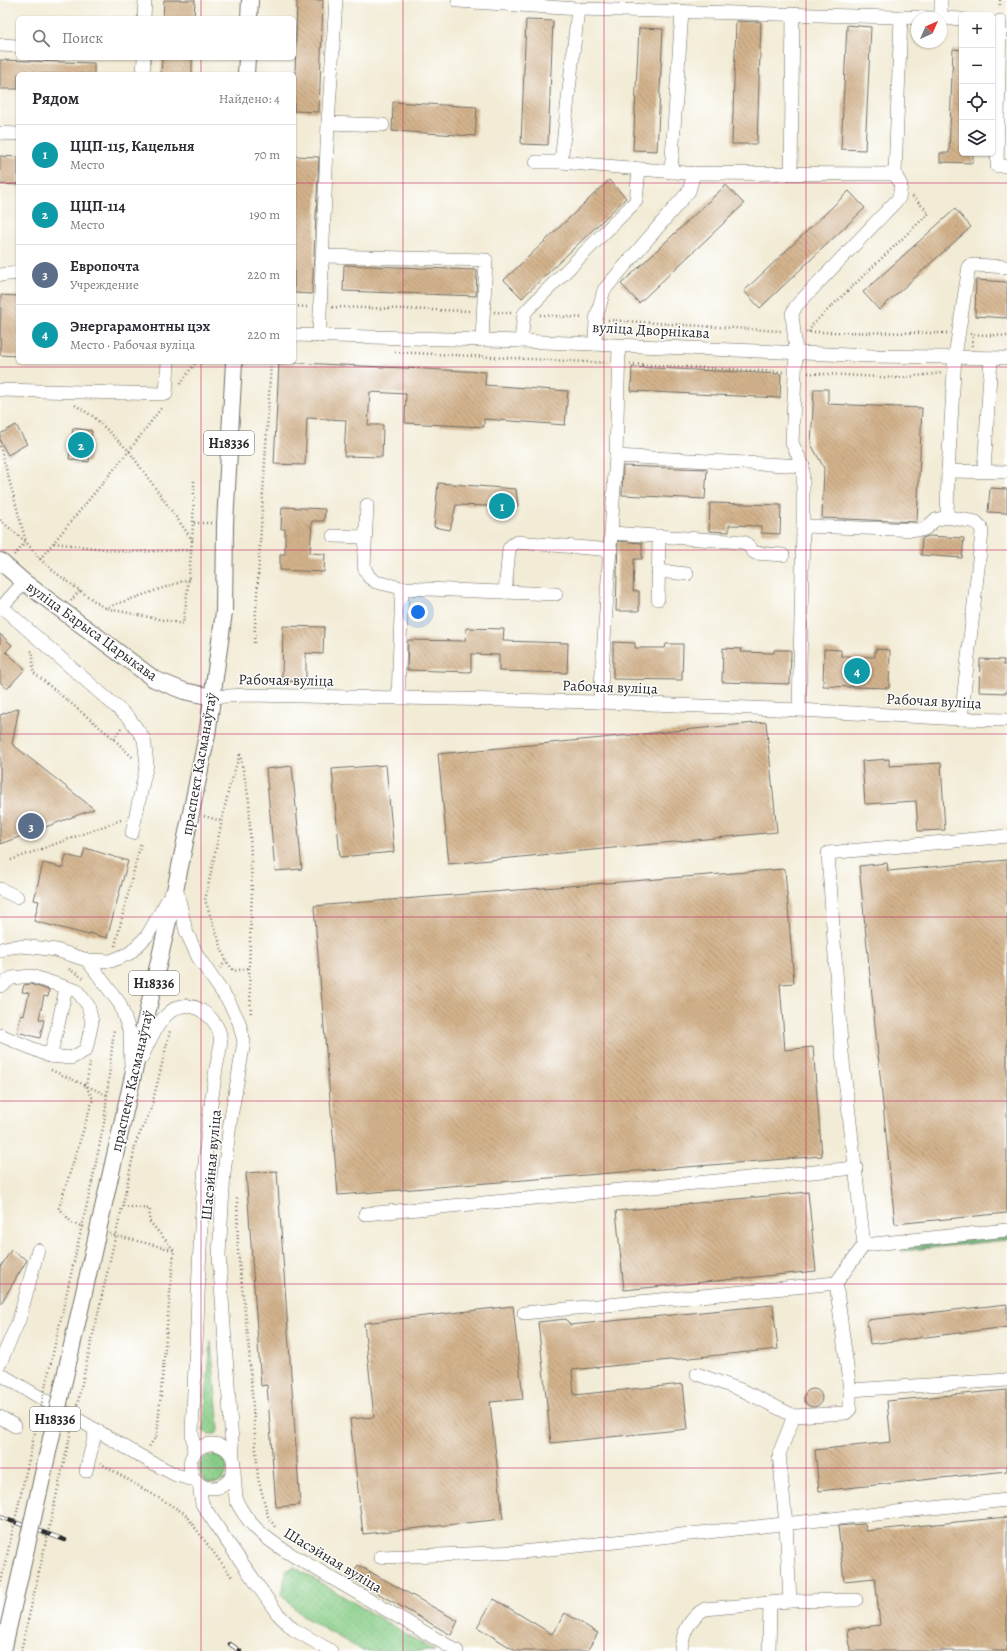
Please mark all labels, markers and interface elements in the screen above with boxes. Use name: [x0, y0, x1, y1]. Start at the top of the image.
north arrow: [911, 12, 947, 48]
map controls: [959, 12, 995, 156]
button: +: [959, 12, 995, 48]
search box: [16, 16, 296, 60]
icon: search: [30, 27, 52, 49]
text: Поиск: [62, 28, 103, 48]
button: −: [959, 48, 995, 84]
button: locate: [959, 84, 995, 120]
text: Рядом: [32, 87, 79, 110]
text: Найдено: 4: [219, 90, 280, 107]
button: layers: [959, 120, 995, 156]
text: ЦЦП-115, Кацельня: [70, 136, 195, 156]
text: 1: [43, 146, 47, 163]
text: 70 m: [254, 146, 280, 163]
text: Место: [70, 156, 105, 173]
text: ЦЦП-114: [70, 196, 126, 216]
text: 2: [42, 206, 48, 223]
text: 190 m: [249, 206, 280, 223]
text: Место: [70, 216, 105, 233]
text: Европочта: [70, 256, 139, 276]
text: 3: [42, 266, 48, 283]
text: 220 m: [247, 266, 280, 283]
text: Учреждение: [70, 276, 139, 293]
text: Энергарамонтны цэх: [70, 316, 210, 336]
street label: вуліца Дворнікава: [592, 317, 710, 343]
text: 4: [42, 326, 48, 343]
text: 220 m: [247, 326, 280, 343]
text: Место · Рабочая вуліца: [70, 336, 195, 353]
pin: 2: [68, 430, 94, 460]
road number: Н18336: [204, 431, 254, 455]
pin: 1: [489, 491, 515, 521]
street label: вуліца Барыса Царыкава: [22, 577, 162, 685]
your location: [408, 602, 428, 622]
pin: 4: [844, 656, 870, 686]
street label: Рабочая вуліца: [238, 669, 334, 691]
street label: Рабочая вуліца: [562, 675, 658, 699]
street label: Рабочая вуліца: [886, 689, 982, 713]
street label: праспект Касманаўтаў: [177, 691, 221, 837]
pin: 3: [18, 811, 44, 841]
road number: Н18336: [129, 971, 179, 995]
street label: праспект Касманаўтаў: [106, 1008, 158, 1154]
street label: Шасэйная вуліца: [196, 1109, 226, 1221]
road number: Н18336: [30, 1407, 80, 1431]
street label: Шасэйная вуліца: [280, 1523, 386, 1597]

